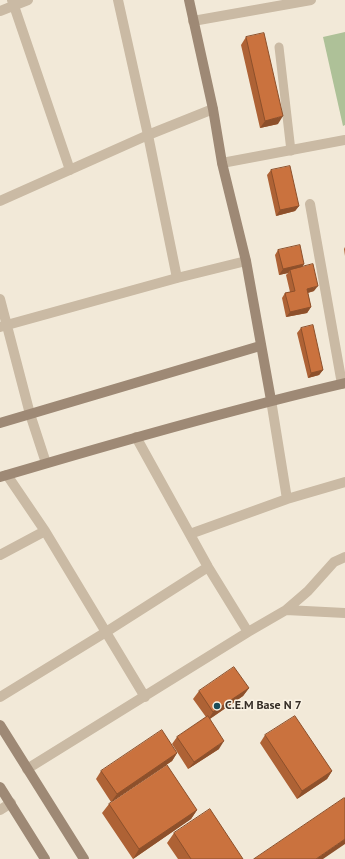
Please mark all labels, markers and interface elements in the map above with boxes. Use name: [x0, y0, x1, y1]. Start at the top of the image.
place label: C.E.M Base N 7: [225, 699, 301, 713]
marker: C.E.M Base N 7: [212, 701, 222, 711]

